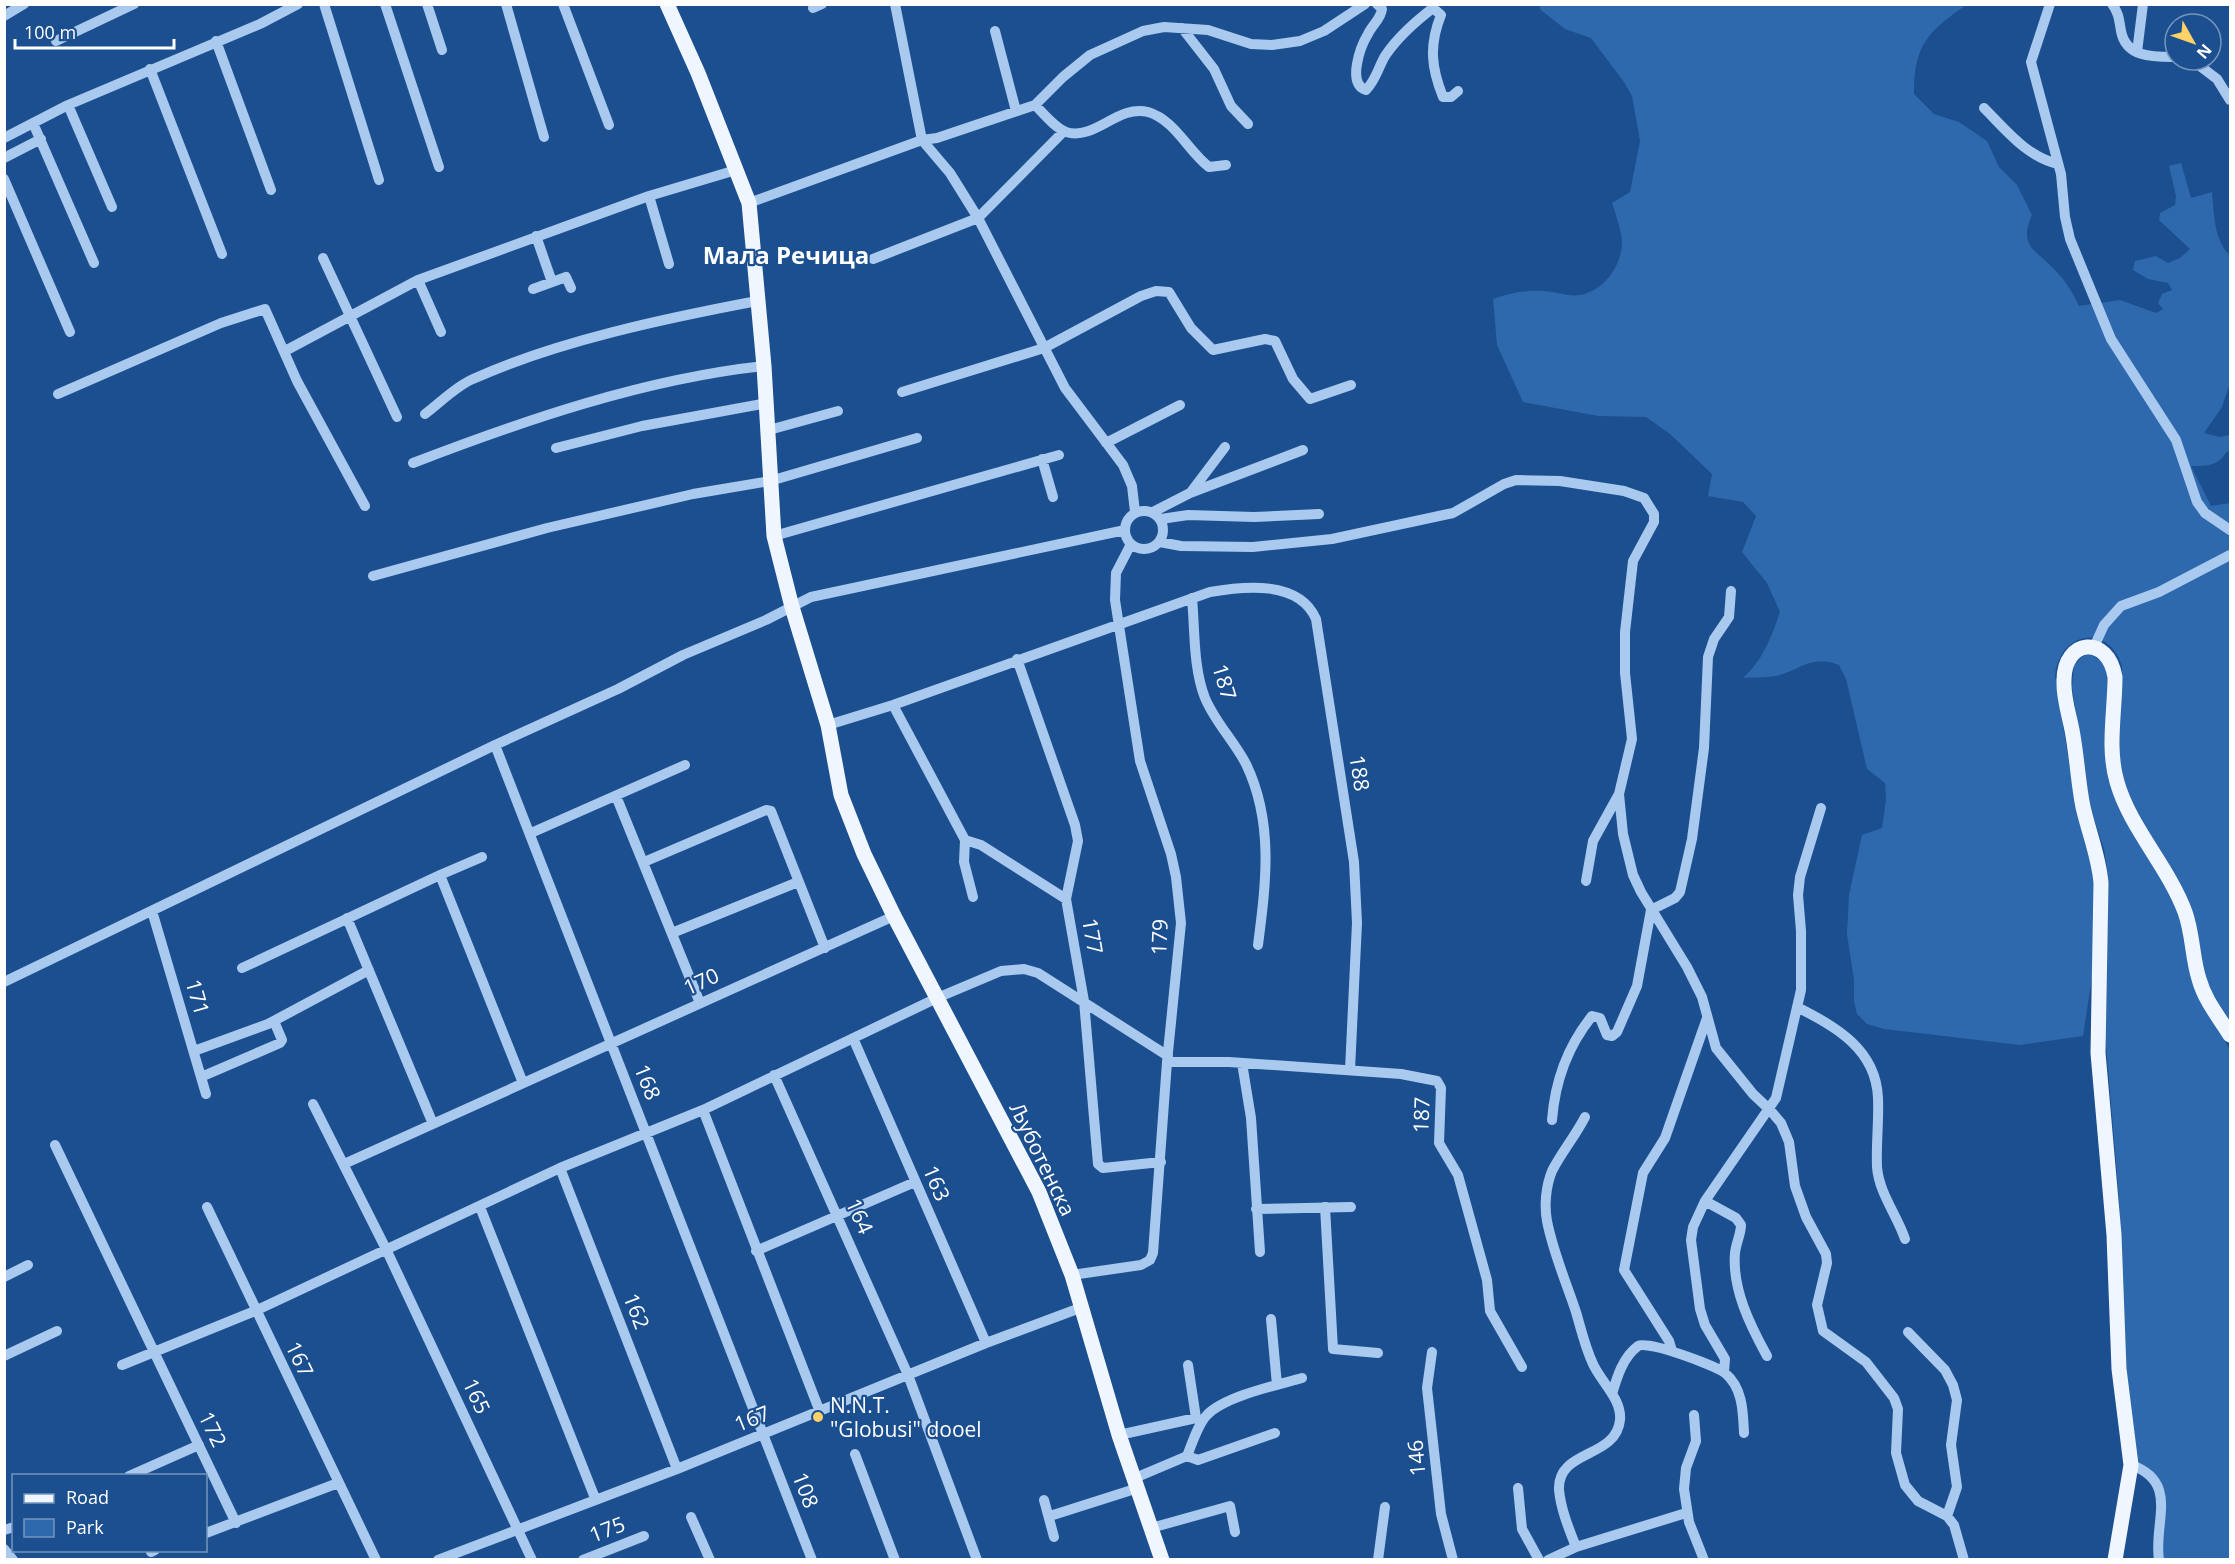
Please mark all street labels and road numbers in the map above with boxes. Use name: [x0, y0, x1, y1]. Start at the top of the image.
street label: 187: [1206, 661, 1244, 703]
street label: 188: [1343, 753, 1377, 793]
street label: 177: [1076, 916, 1110, 956]
street label: 179: [1144, 919, 1174, 955]
street label: 170: [679, 961, 723, 1001]
street label: 171: [180, 976, 216, 1018]
street label: 168: [628, 1060, 668, 1104]
street label: 187: [1406, 1097, 1436, 1133]
street label: Љуботенска: [1003, 1098, 1083, 1220]
street label: 163: [917, 1161, 957, 1205]
street label: 164: [840, 1194, 880, 1238]
street label: 162: [617, 1289, 657, 1333]
street label: 167: [280, 1337, 320, 1381]
street label: 165: [457, 1374, 497, 1418]
street label: 167: [730, 1398, 774, 1438]
street label: 172: [193, 1407, 233, 1451]
street label: 146: [1400, 1439, 1432, 1477]
street label: 108: [786, 1468, 826, 1512]
street label: 175: [585, 1509, 629, 1549]

